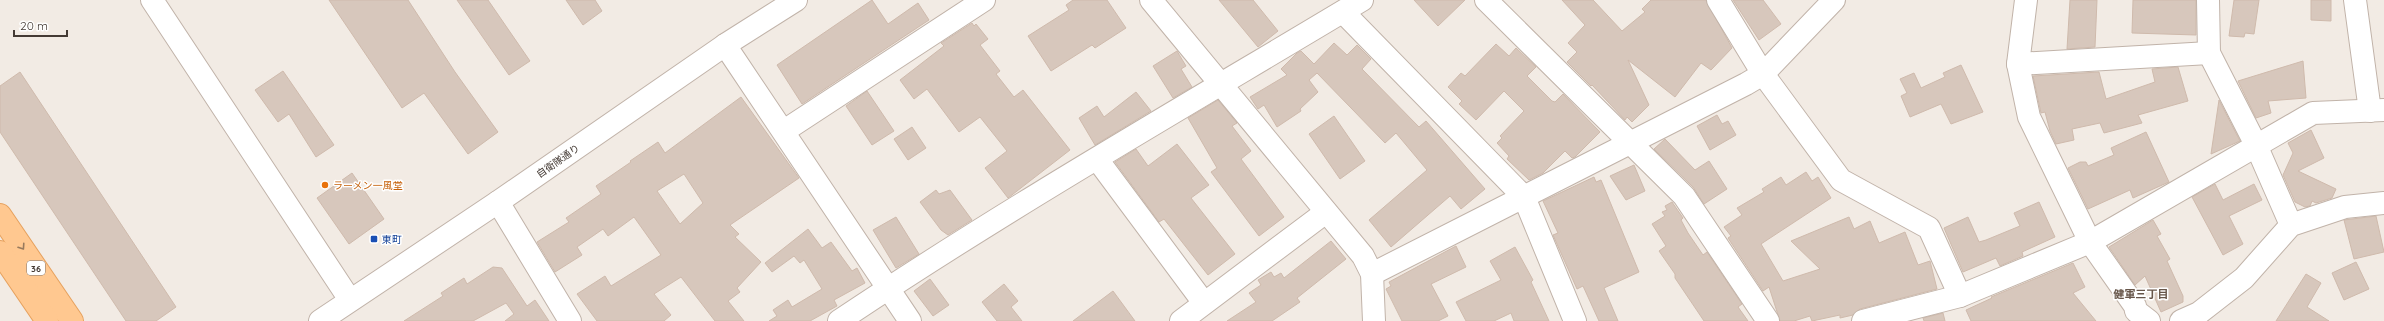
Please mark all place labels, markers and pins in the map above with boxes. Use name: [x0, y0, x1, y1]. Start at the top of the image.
place label: ラーメン一風堂: [333, 179, 403, 192]
marker: ラーメン一風堂: [320, 180, 330, 190]
place label: 東町: [382, 233, 402, 246]
marker: 東町: [369, 234, 379, 244]

